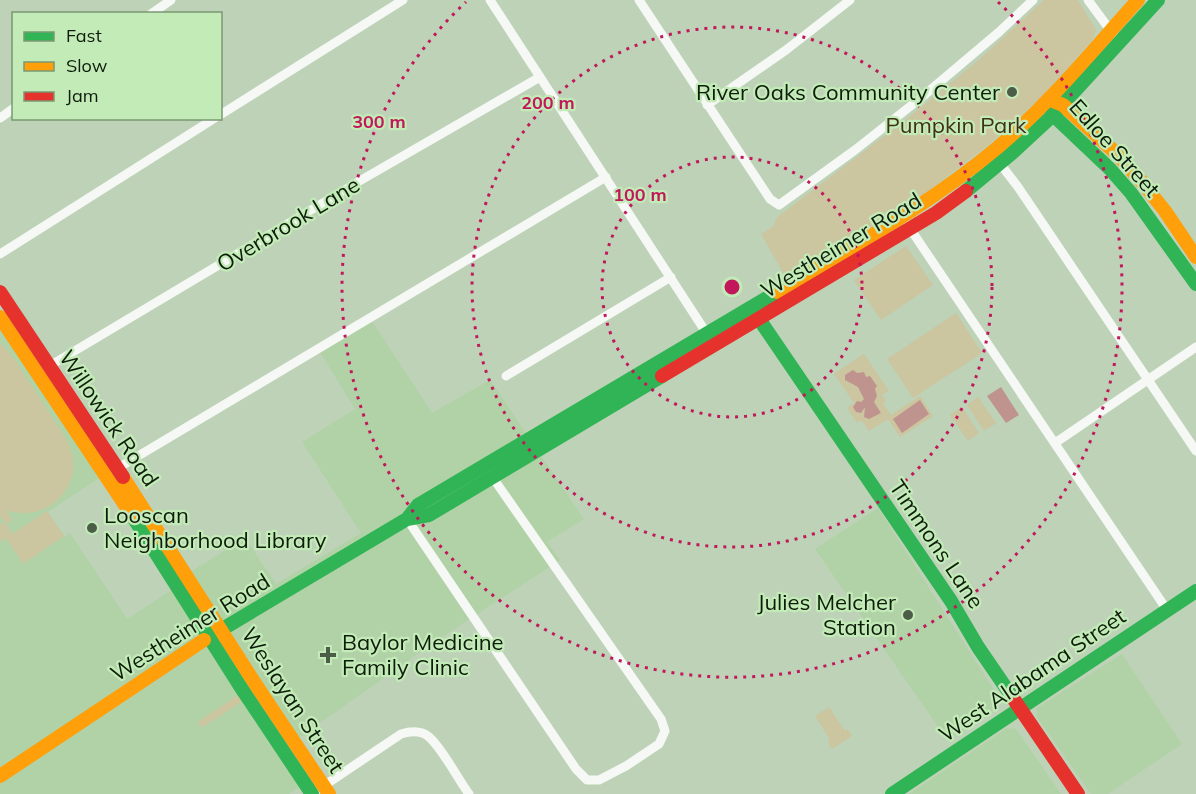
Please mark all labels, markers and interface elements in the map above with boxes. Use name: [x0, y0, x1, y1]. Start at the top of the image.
legend: [12, 12, 222, 120]
text: Fast: [66, 24, 102, 47]
text: Slow: [66, 54, 108, 77]
place label: River Oaks Community Center: [696, 78, 1000, 106]
text: Jam: [66, 84, 99, 107]
marker: River Oaks Community Center: [1005, 85, 1019, 99]
text: 200 m: [521, 91, 575, 114]
street label: Edloe Street: [1064, 93, 1167, 203]
text: 300 m: [352, 110, 406, 133]
park label: Pumpkin Park: [886, 111, 1027, 139]
street label: Overbrook Lane: [211, 170, 365, 278]
text: 100 m: [613, 183, 667, 206]
street label: Westheimer Road: [755, 186, 927, 304]
centre of rings: [722, 277, 742, 297]
street label: Willowick Road: [53, 344, 165, 492]
street label: Timmons Lane: [884, 474, 990, 614]
place label: Looscan Neighborhood Library: [104, 501, 327, 554]
marker: Looscan Neighborhood Library: [85, 521, 99, 535]
street label: Westheimer Road: [105, 567, 275, 687]
place label: Julies Melcher Station: [757, 588, 896, 641]
street label: West Alabama Street: [933, 602, 1131, 748]
marker: Julies Melcher Station: [901, 608, 915, 622]
street label: Weslayan Street: [235, 622, 351, 779]
place label: Baylor Medicine Family Clinic: [342, 628, 504, 681]
marker: Baylor Medicine Family Clinic: [319, 646, 337, 664]

